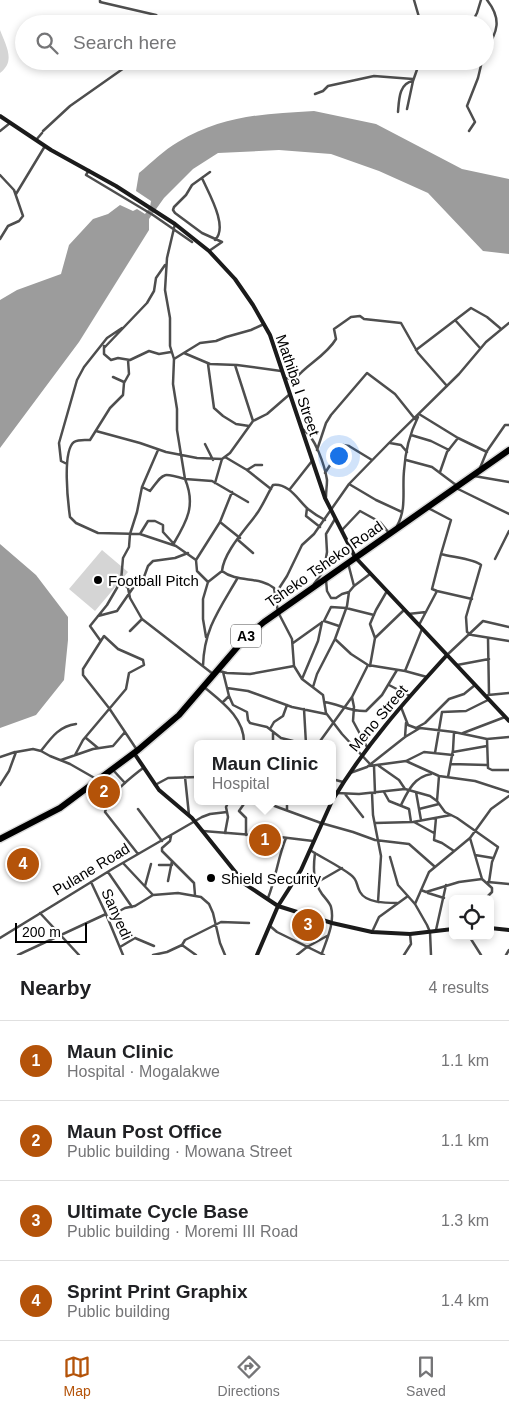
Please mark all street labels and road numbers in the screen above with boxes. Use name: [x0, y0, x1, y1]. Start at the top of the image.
street label: Mathiba I Street: [273, 332, 324, 439]
street label: Tsheko Tsheko Road: [262, 517, 386, 611]
road number: A3: [231, 624, 261, 648]
street label: Meno Street: [345, 681, 411, 755]
street label: Pulane Road: [49, 839, 133, 899]
street label: Sanyedi: [98, 886, 136, 942]

